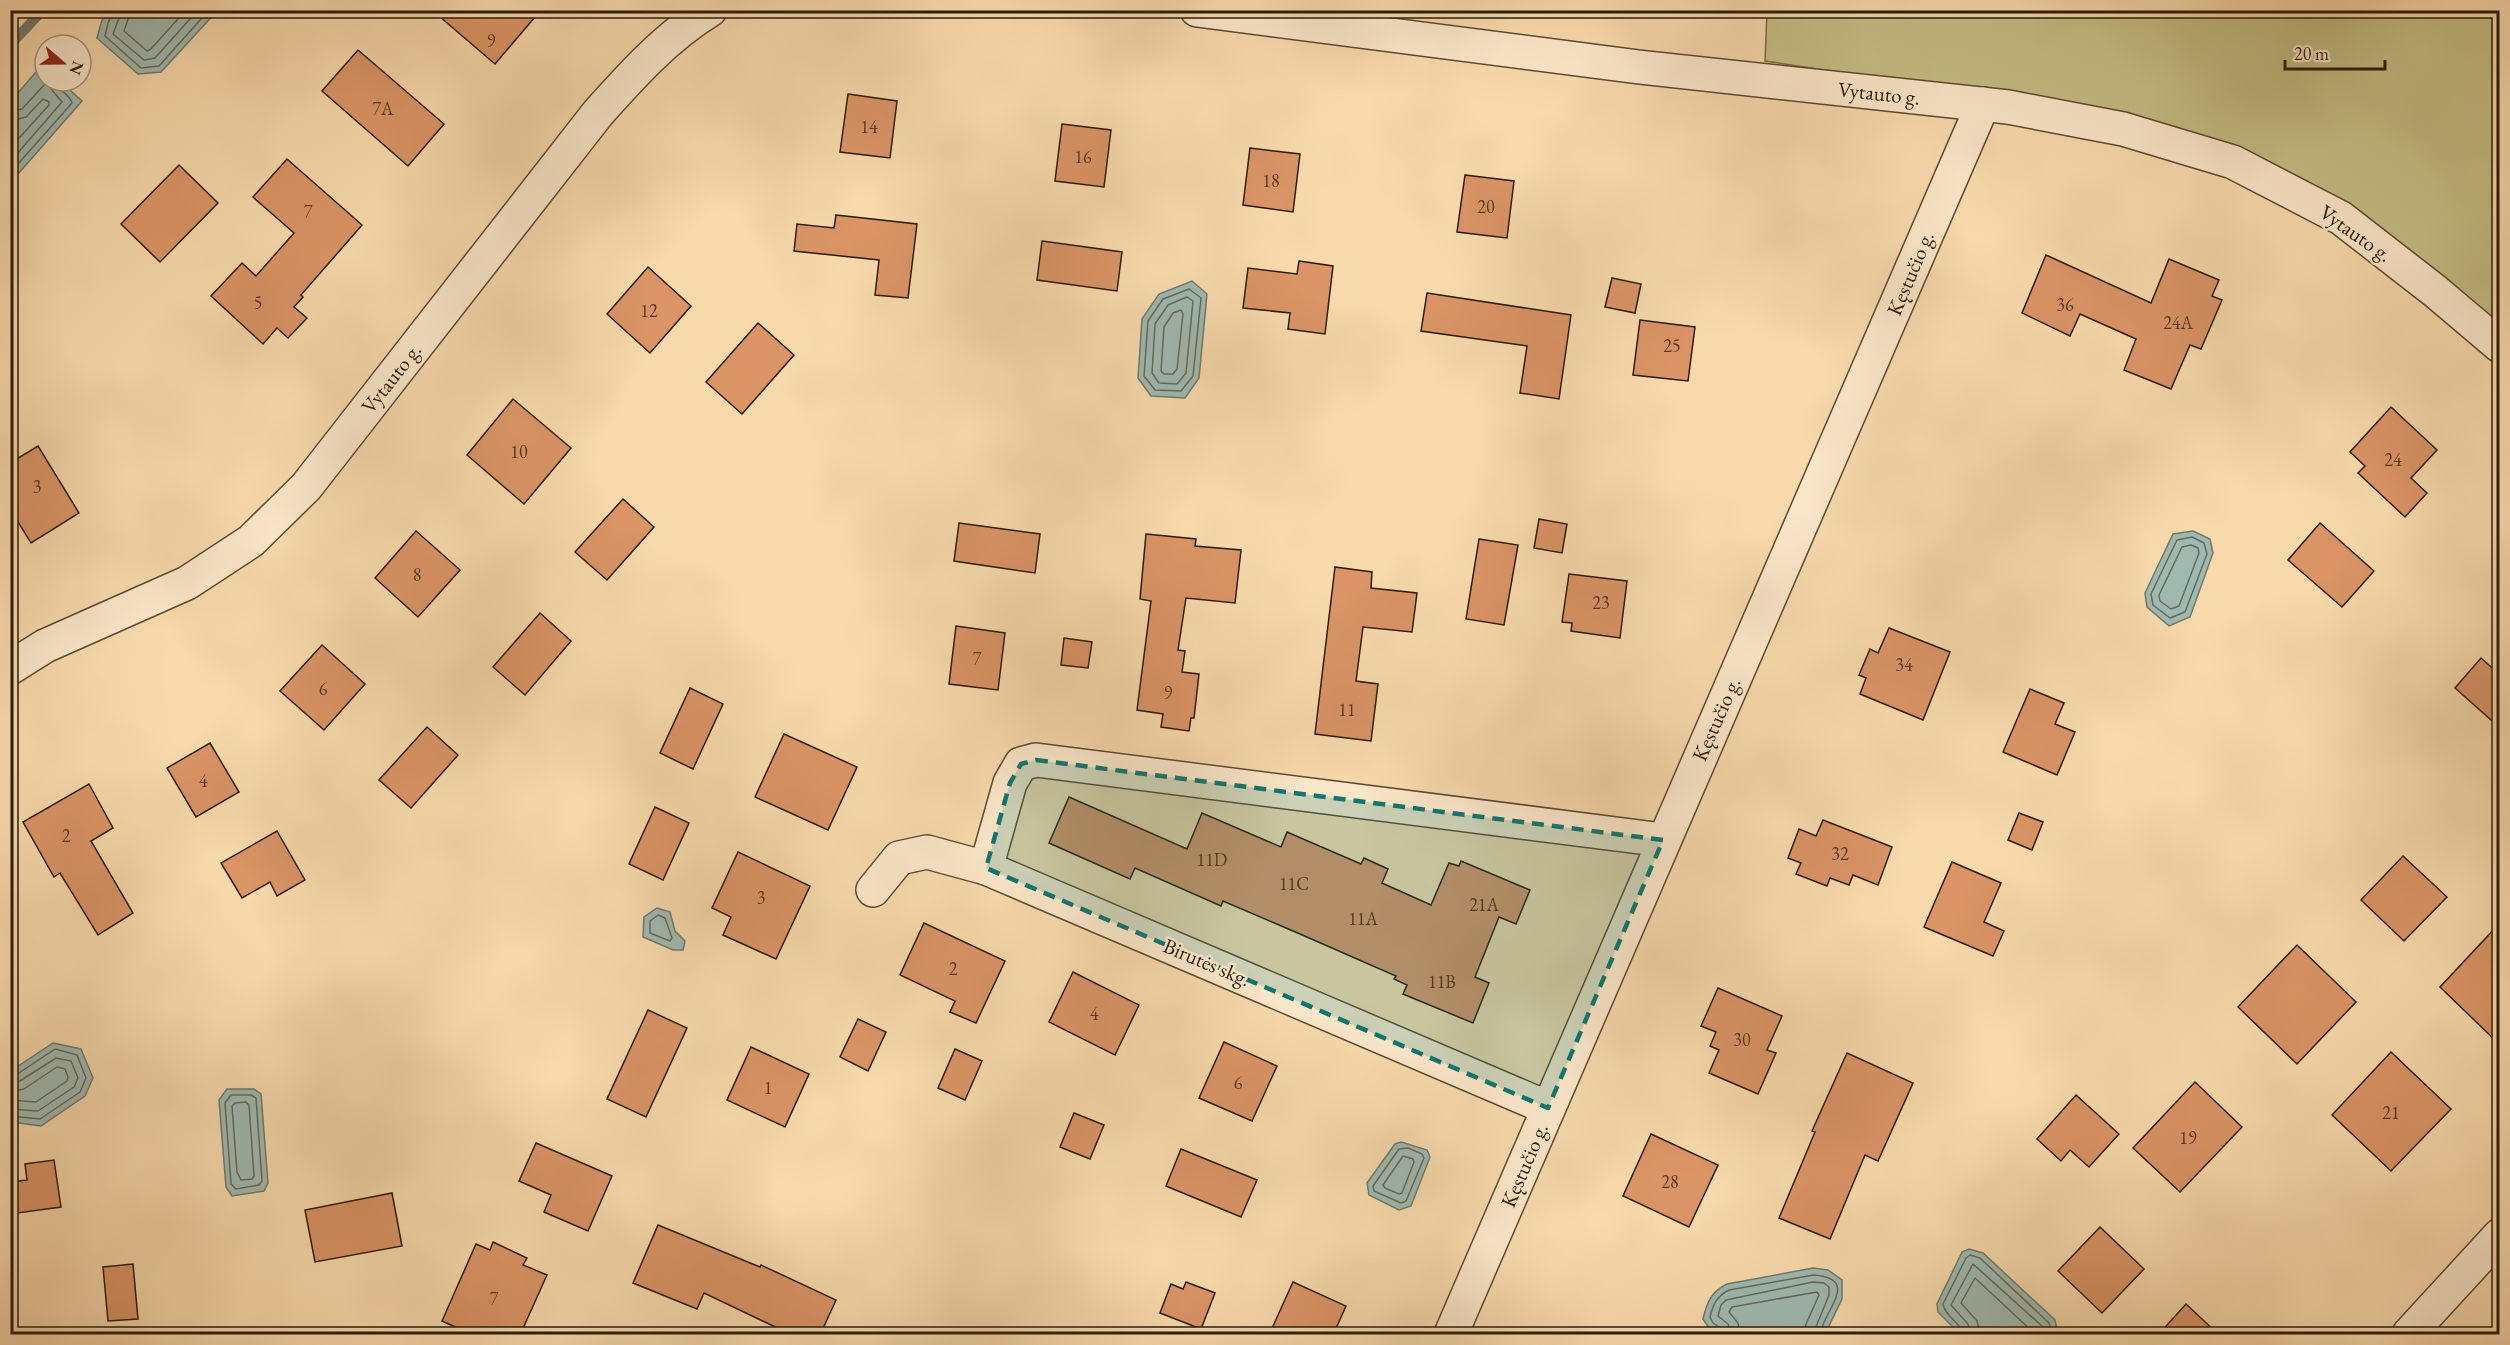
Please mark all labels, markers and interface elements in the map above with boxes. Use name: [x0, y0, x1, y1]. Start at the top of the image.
house number: 9: [487, 29, 496, 52]
north arrow: [33, 33, 93, 93]
scale bar: [2285, 33, 2386, 71]
text: 20 m: [2294, 42, 2329, 65]
text: N: [65, 58, 89, 78]
street label: Vytauto g.: [1837, 75, 1921, 111]
house number: 7A: [372, 97, 394, 120]
house number: 14: [860, 115, 878, 138]
house number: 16: [1074, 145, 1092, 168]
house number: 18: [1262, 169, 1280, 192]
house number: 20: [1477, 195, 1495, 218]
street label: Vytauto g.: [2315, 198, 2397, 268]
house number: 7: [304, 200, 313, 223]
street label: Kęstučio g.: [1880, 227, 1940, 319]
house number: 5: [254, 291, 262, 314]
house number: 36: [2056, 293, 2074, 316]
house number: 12: [640, 299, 658, 322]
house number: 24A: [2163, 311, 2193, 334]
house number: 25: [1663, 334, 1681, 357]
street label: Vytauto g.: [355, 337, 427, 419]
house number: 10: [510, 440, 528, 463]
house number: 24: [2384, 448, 2402, 471]
house number: 3: [33, 475, 41, 498]
house number: 8: [413, 563, 421, 586]
house number: 23: [1592, 591, 1610, 614]
house number: 7: [973, 647, 982, 670]
house number: 34: [1895, 653, 1913, 676]
street label: Kęstučio g.: [1686, 673, 1746, 765]
house number: 6: [319, 677, 328, 700]
house number: 9: [1164, 681, 1173, 704]
house number: 11: [1338, 698, 1356, 721]
house number: 4: [199, 769, 208, 792]
house number: 2: [62, 824, 71, 847]
house number: 32: [1831, 842, 1849, 865]
house number: 11D: [1197, 848, 1227, 871]
house number: 11C: [1279, 872, 1309, 895]
house number: 3: [757, 886, 765, 909]
house number: 21A: [1469, 893, 1499, 916]
house number: 11A: [1348, 907, 1378, 930]
street label: Birutės skg.: [1159, 932, 1255, 992]
house number: 2: [949, 957, 958, 980]
house number: 11B: [1428, 970, 1456, 993]
house number: 4: [1090, 1002, 1099, 1025]
house number: 30: [1733, 1028, 1751, 1051]
house number: 6: [1234, 1071, 1243, 1094]
house number: 1: [764, 1076, 772, 1099]
house number: 21: [2382, 1101, 2400, 1124]
street label: Kęstučio g.: [1494, 1119, 1554, 1211]
house number: 19: [2179, 1126, 2197, 1149]
house number: 28: [1661, 1170, 1679, 1193]
house number: 7: [490, 1287, 499, 1310]

